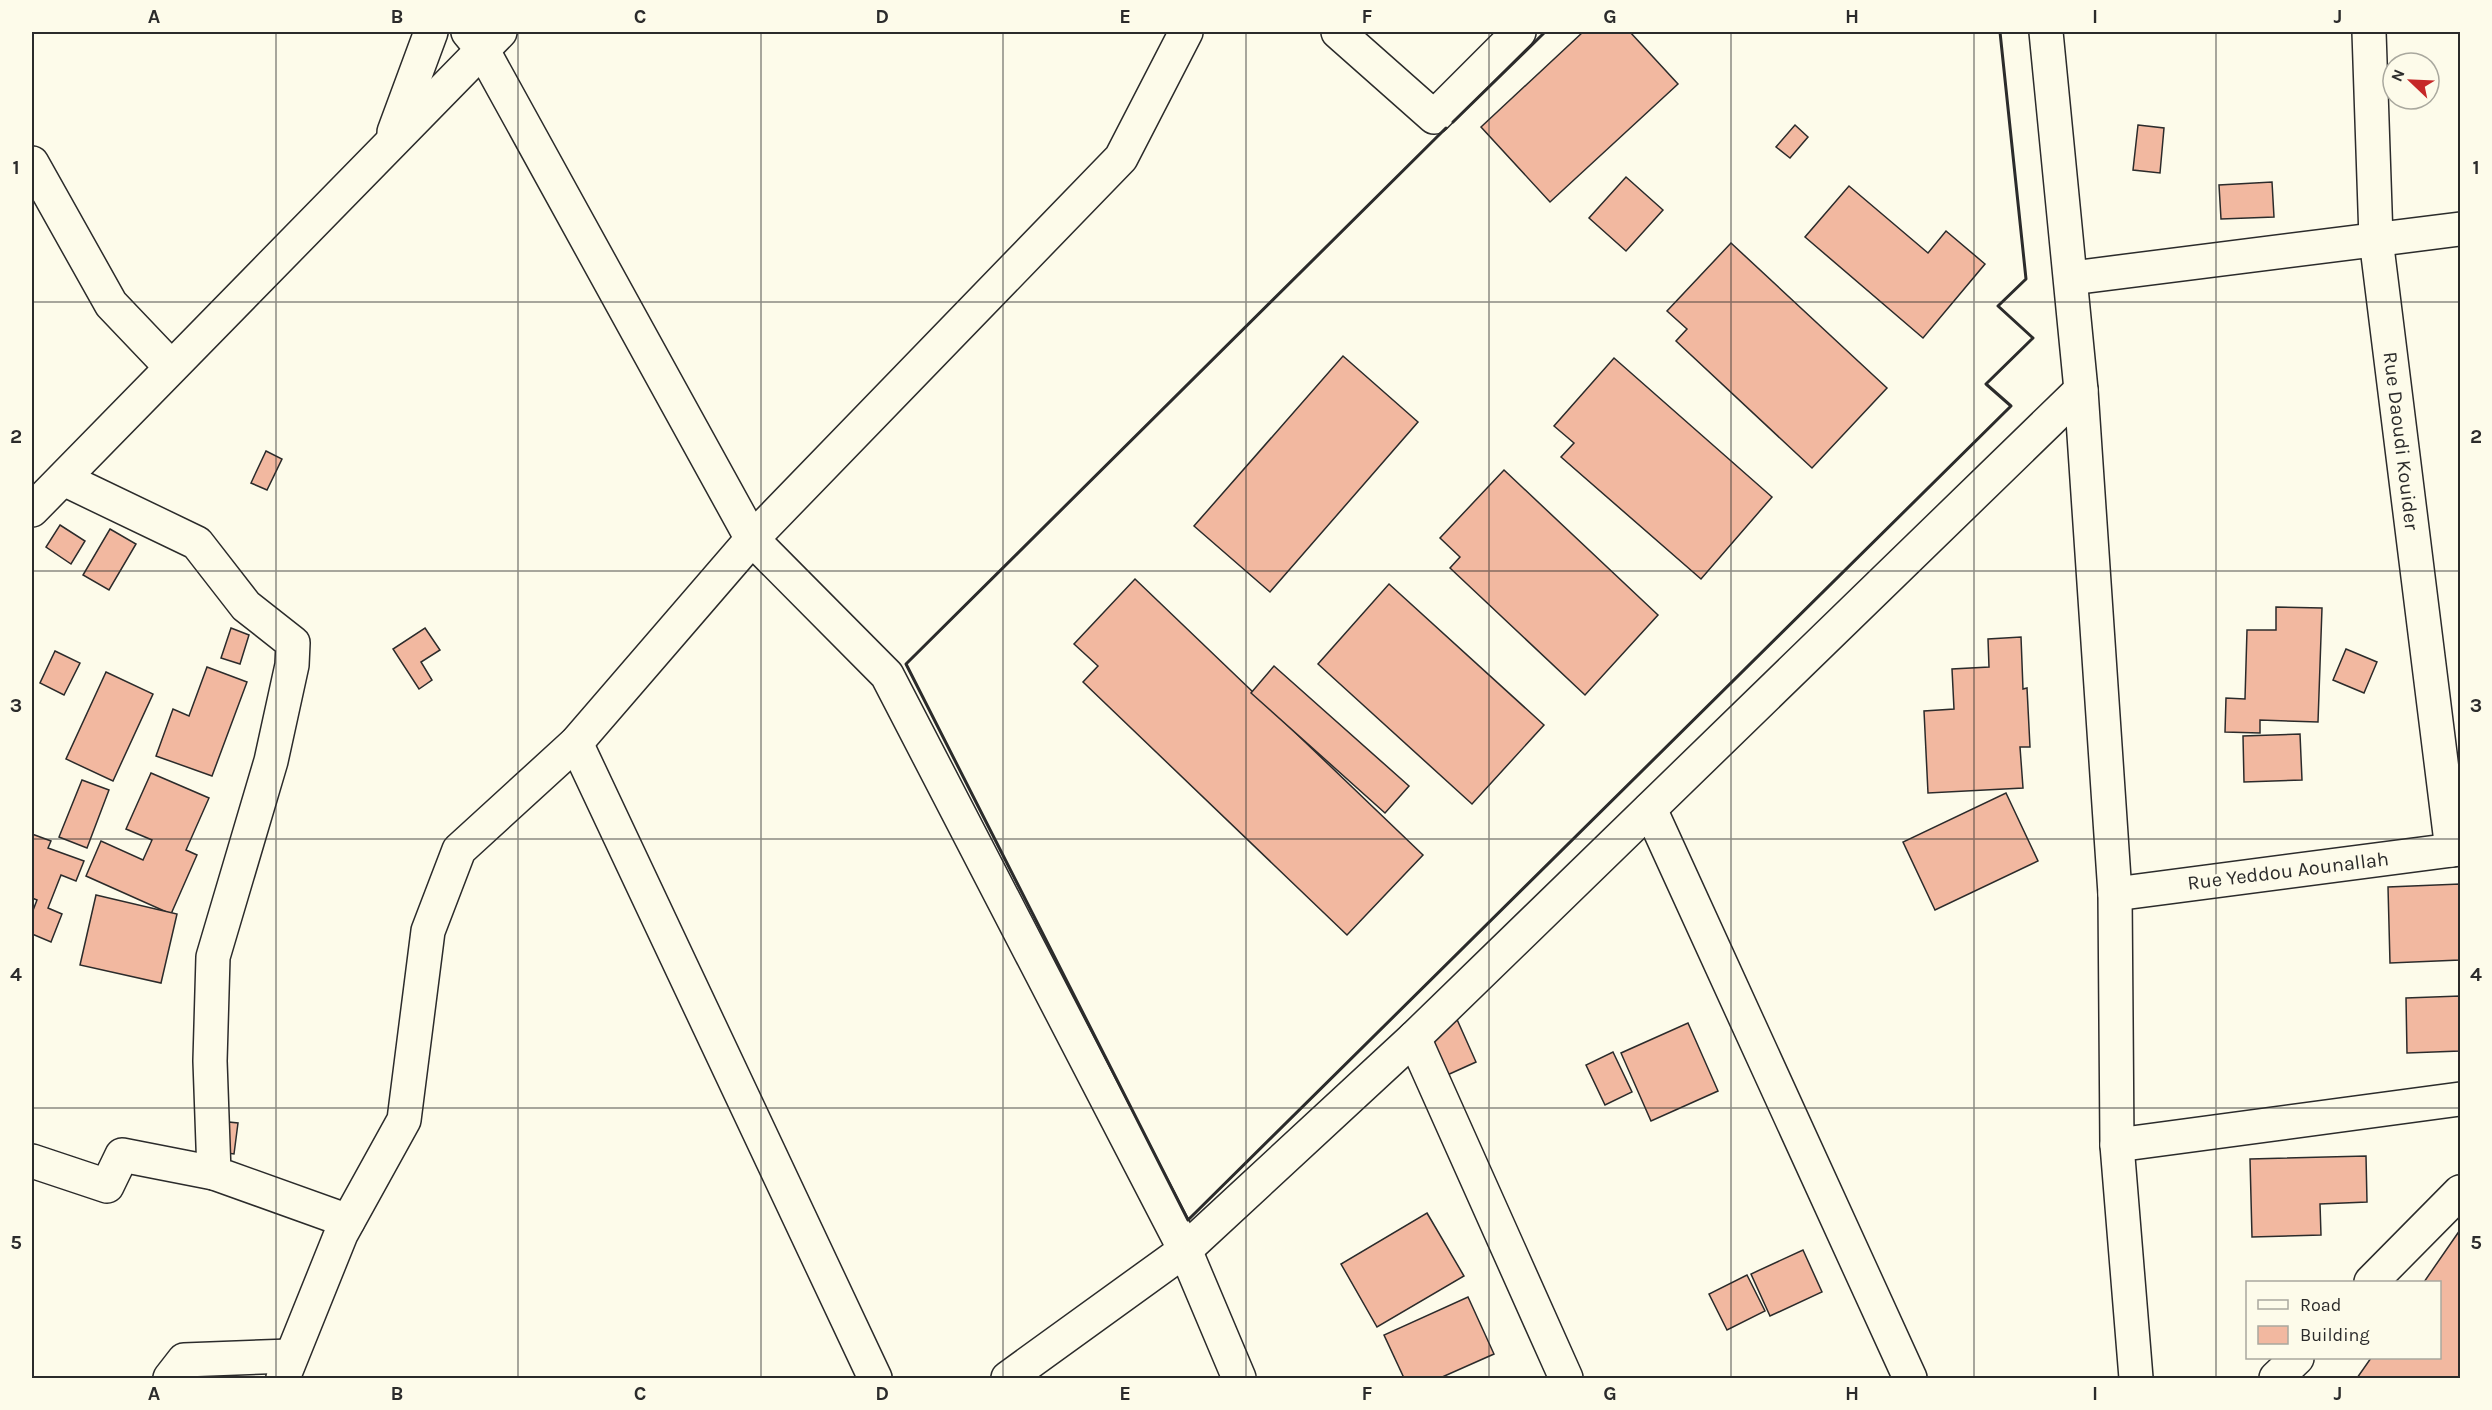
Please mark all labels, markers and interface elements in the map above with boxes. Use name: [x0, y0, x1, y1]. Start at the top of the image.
text: A: [148, 5, 161, 28]
text: B: [391, 5, 403, 28]
text: C: [634, 5, 646, 28]
text: D: [875, 5, 889, 28]
text: E: [1119, 5, 1131, 28]
text: F: [1362, 5, 1373, 28]
text: G: [1603, 5, 1617, 28]
text: H: [1845, 5, 1859, 28]
text: I: [2092, 5, 2098, 28]
text: J: [2334, 5, 2342, 28]
north arrow: [2381, 51, 2441, 111]
text: N: [2387, 66, 2409, 84]
text: 1: [12, 156, 20, 179]
text: 1: [2472, 156, 2480, 179]
street label: Rue Daoudi Kouider: [2379, 350, 2423, 532]
text: 2: [10, 425, 22, 448]
text: 2: [2470, 425, 2482, 448]
text: 3: [10, 694, 22, 717]
text: 3: [2470, 694, 2482, 717]
street label: Rue Yeddou Aounallah: [2186, 847, 2390, 895]
text: 4: [10, 963, 22, 986]
text: 4: [2470, 963, 2482, 986]
text: 5: [10, 1231, 22, 1254]
text: 5: [2470, 1231, 2482, 1254]
legend: [2246, 1281, 2441, 1359]
text: Road: [2300, 1294, 2341, 1316]
text: Building: [2300, 1324, 2370, 1346]
text: A: [148, 1382, 161, 1405]
text: B: [391, 1382, 403, 1405]
text: C: [634, 1382, 646, 1405]
text: D: [875, 1382, 889, 1405]
text: E: [1119, 1382, 1131, 1405]
text: F: [1362, 1382, 1373, 1405]
text: G: [1603, 1382, 1617, 1405]
text: H: [1845, 1382, 1859, 1405]
text: I: [2092, 1382, 2098, 1405]
text: J: [2334, 1382, 2342, 1405]

